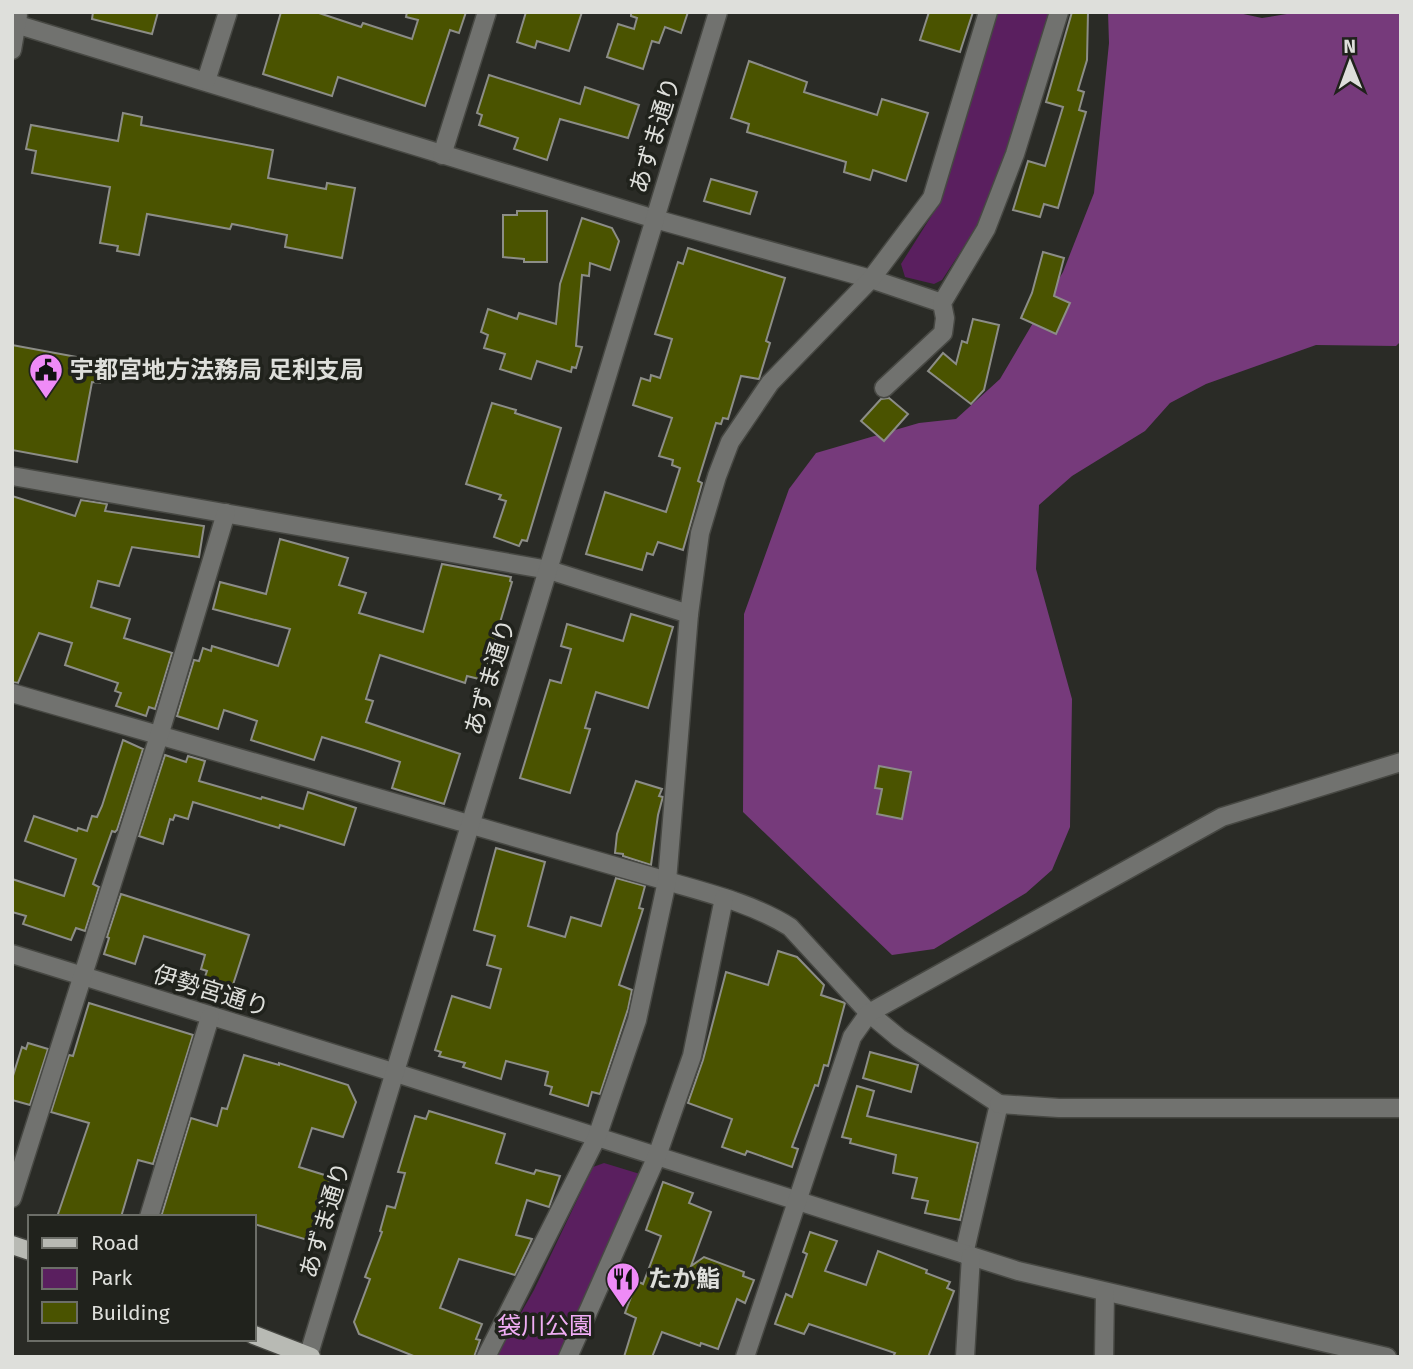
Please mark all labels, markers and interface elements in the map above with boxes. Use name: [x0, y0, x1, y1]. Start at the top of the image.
north arrow: [1315, 28, 1385, 98]
text: N: [1343, 35, 1356, 58]
street label: あずま通り: [624, 74, 686, 196]
public building icon: 宇都宮地方法務局 足利支局: [27, 351, 65, 400]
place label: 宇都宮地方法務局 足利支局: [70, 356, 364, 384]
street label: あずま通り: [459, 616, 521, 738]
street label: 伊勢宮通り: [150, 960, 272, 1022]
street label: あずま通り: [294, 1159, 356, 1281]
legend: [28, 1215, 256, 1341]
text: Road: [91, 1230, 139, 1256]
restaurant icon: たか鮨: [604, 1260, 642, 1309]
text: Park: [91, 1265, 133, 1291]
place label: たか鮨: [648, 1265, 720, 1293]
text: Building: [91, 1300, 170, 1326]
park label: 袋川公園: [497, 1312, 593, 1340]

